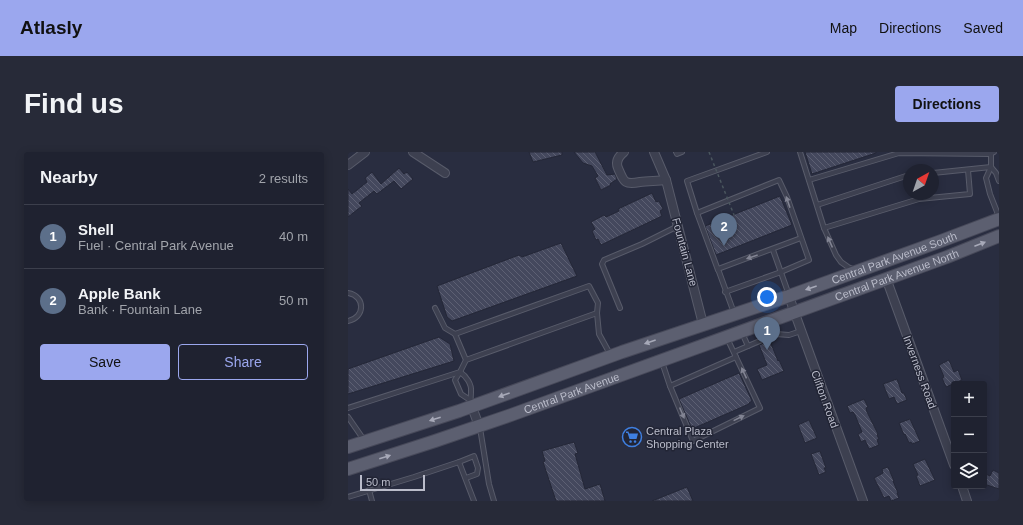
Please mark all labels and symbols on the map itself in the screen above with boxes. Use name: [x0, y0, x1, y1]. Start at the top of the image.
north arrow: [903, 164, 939, 200]
one-way arrow: [785, 195, 791, 207]
pin: 2: [711, 213, 737, 246]
street label: Fountain Lane: [670, 216, 700, 288]
street label: Central Park Avenue South: [830, 230, 959, 286]
one-way arrow: [827, 236, 833, 248]
one-way arrow: [975, 241, 987, 247]
street label: Central Park Avenue North: [833, 247, 960, 303]
one-way arrow: [745, 255, 757, 261]
one-way arrow: [805, 286, 817, 292]
your location: [757, 287, 777, 307]
pin: 1: [754, 317, 780, 350]
street label: Inverness Road: [901, 334, 939, 410]
one-way arrow: [644, 340, 656, 346]
one-way arrow: [741, 367, 747, 378]
street label: Clifton Road: [809, 369, 841, 429]
street label: Central Park Avenue: [522, 370, 621, 416]
one-way arrow: [498, 393, 510, 399]
one-way arrow: [679, 408, 685, 420]
one-way arrow: [734, 415, 745, 421]
one-way arrow: [428, 416, 440, 422]
place label: Central Plaza Shopping Center: [646, 425, 729, 450]
supermarket icon: Central Plaza Shopping Center: [621, 426, 643, 448]
one-way arrow: [380, 454, 392, 460]
scale bar: [360, 473, 425, 492]

